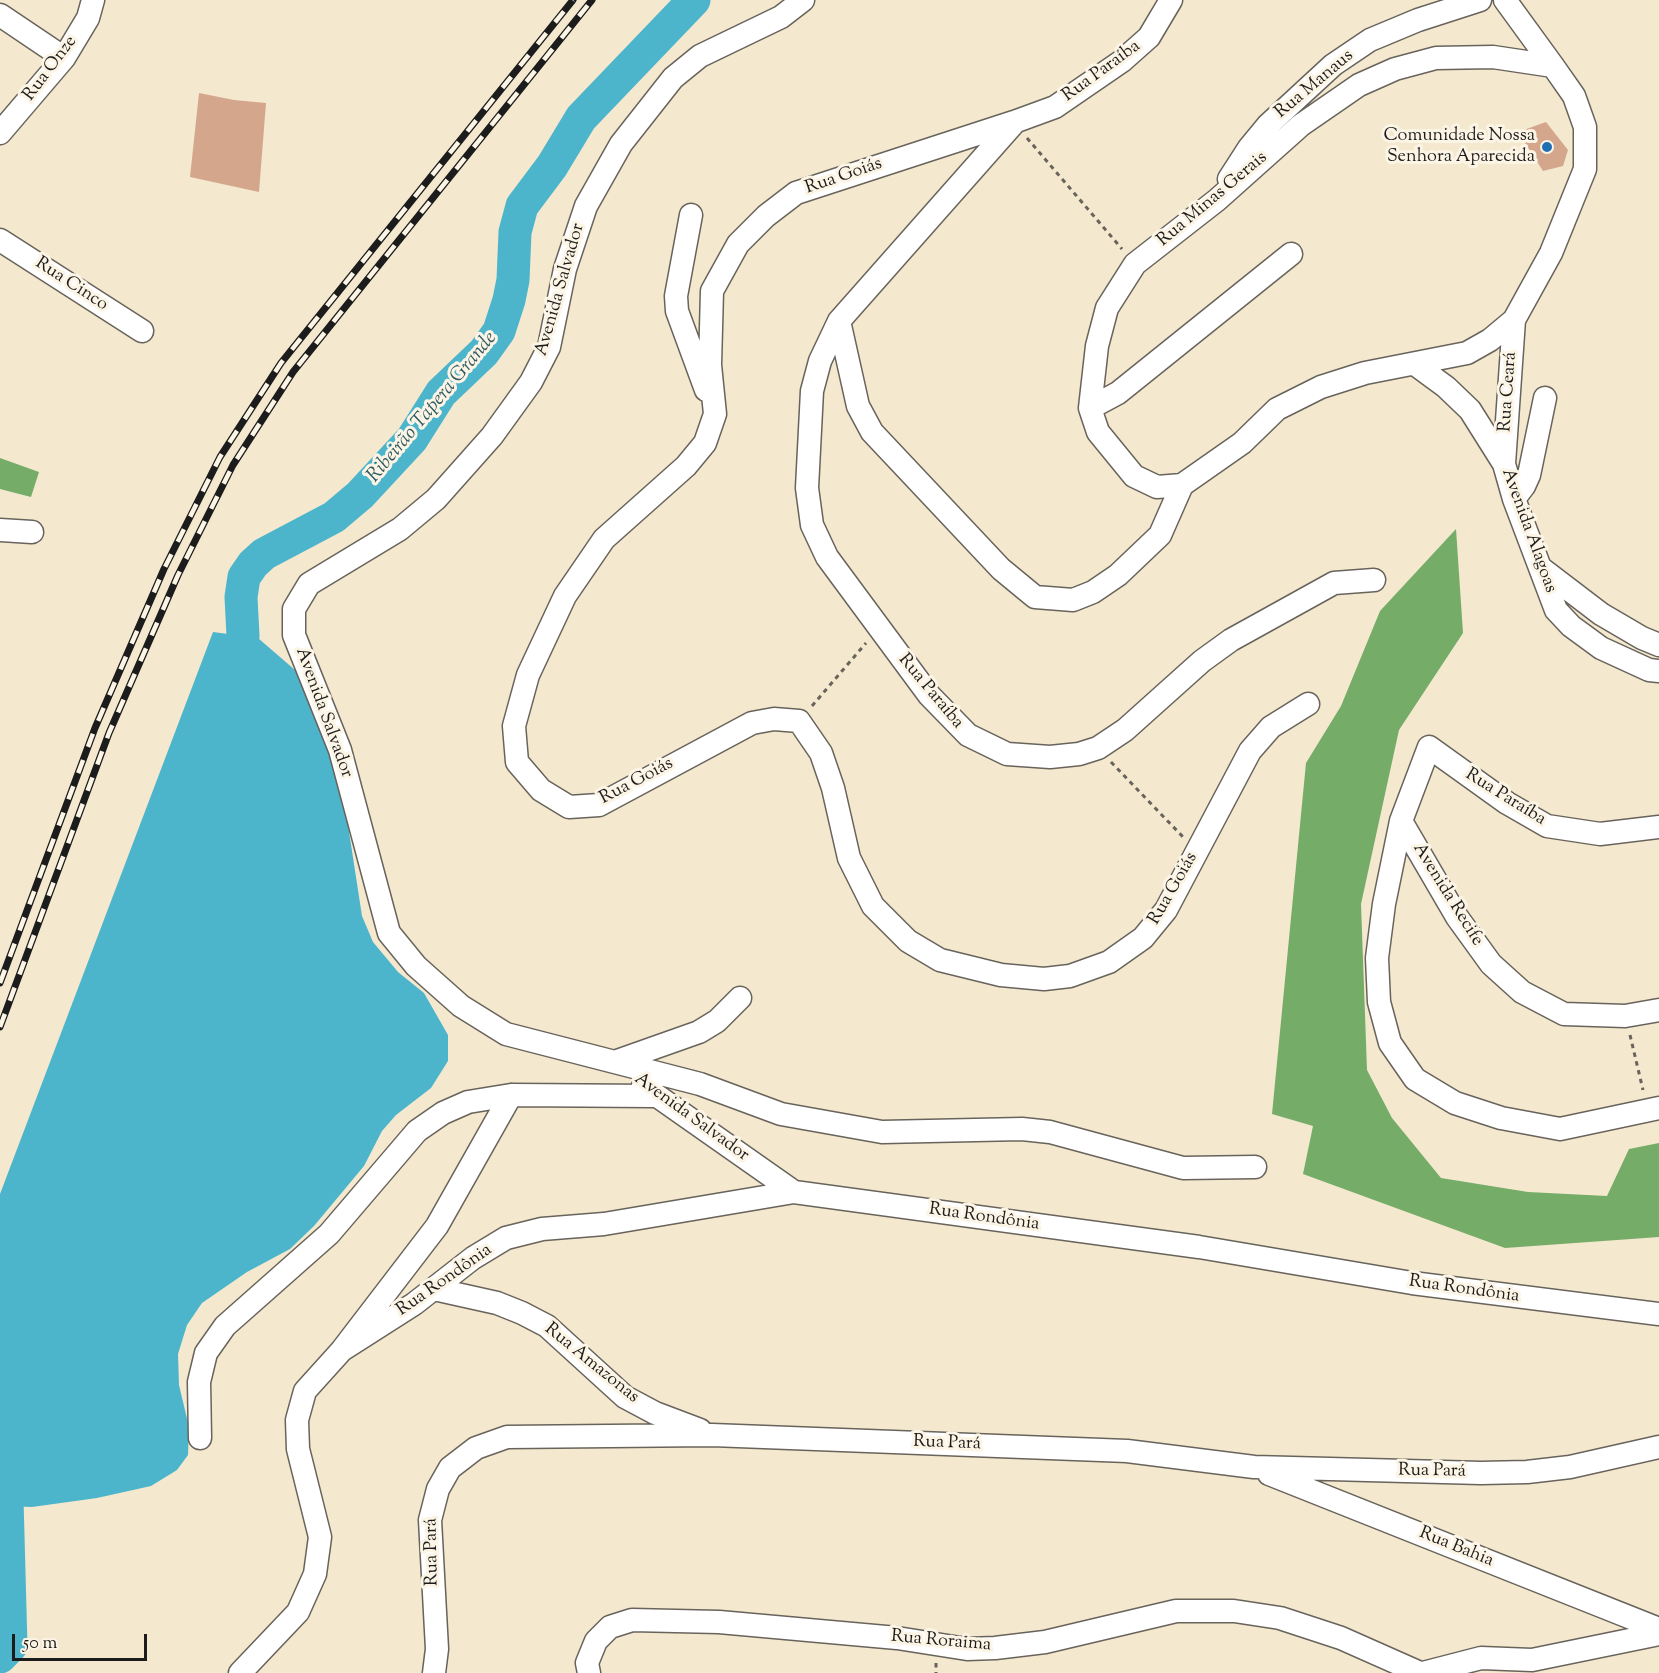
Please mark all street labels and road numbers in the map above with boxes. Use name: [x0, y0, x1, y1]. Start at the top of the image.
street label: Rua Onze: [19, 32, 83, 106]
street label: Rua Paraíba: [1059, 37, 1145, 107]
street label: Rua Manaus: [1271, 46, 1359, 124]
street label: Rua Minas Gerais: [1154, 148, 1272, 252]
street label: Rua Goiás: [803, 154, 885, 200]
street label: Avenida Salvador: [532, 221, 590, 359]
street label: Rua Cinco: [30, 253, 112, 317]
street label: Rua Ceará: [1495, 351, 1523, 433]
street label: Avenida Alagoas: [1496, 466, 1560, 596]
street label: Avenida Salvador: [289, 645, 357, 781]
street label: Rua Paraíba: [892, 650, 968, 734]
street label: Rua Goiás: [597, 754, 677, 810]
street label: Rua Paraíba: [1461, 765, 1549, 831]
street label: Avenida Recife: [1407, 840, 1487, 950]
street label: Rua Goiás: [1145, 849, 1203, 929]
street label: Avenida Salvador: [629, 1069, 753, 1167]
street label: Rua Rondônia: [927, 1200, 1041, 1236]
street label: Rua Rondônia: [393, 1240, 497, 1322]
street label: Rua Rondônia: [1407, 1272, 1521, 1308]
street label: Rua Amazonas: [539, 1319, 643, 1409]
street label: Rua Pará: [913, 1432, 981, 1456]
street label: Rua Pará: [1398, 1461, 1466, 1483]
street label: Rua Pará: [422, 1518, 444, 1586]
street label: Rua Bahia: [1416, 1523, 1496, 1573]
street label: Rua Roraima: [890, 1627, 992, 1657]

